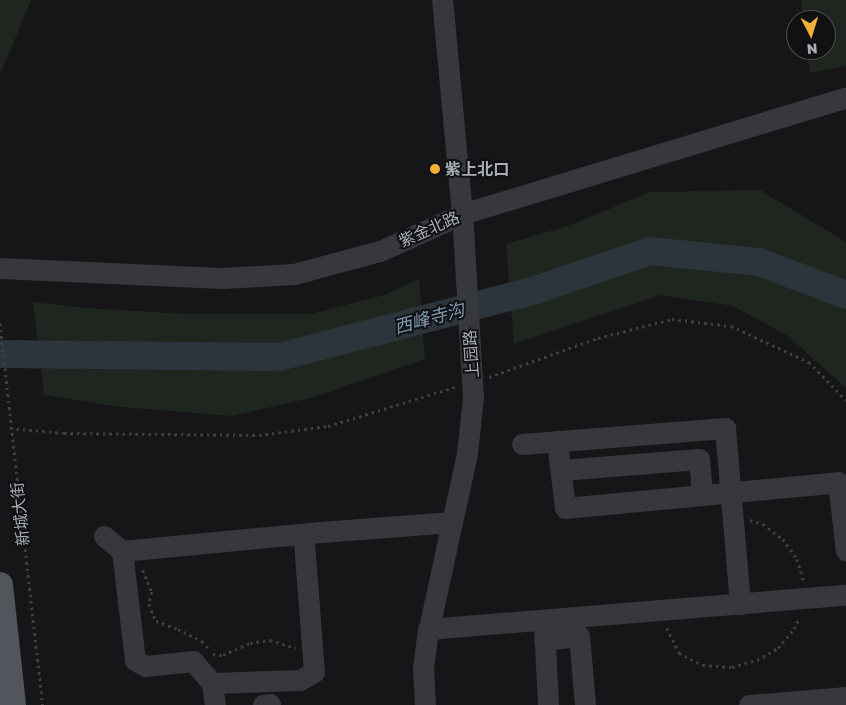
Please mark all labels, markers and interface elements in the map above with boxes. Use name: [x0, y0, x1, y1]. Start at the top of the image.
north arrow: [786, 10, 836, 60]
text: N: [806, 41, 818, 58]
place label: 紫上北口: [445, 159, 509, 179]
marker: 紫上北口: [429, 163, 441, 175]
street label: 紫金北路: [396, 207, 462, 251]
water label: 西峰寺沟: [391, 298, 467, 338]
street label: 上园路: [460, 329, 482, 379]
street label: 新城大街: [7, 481, 33, 547]

